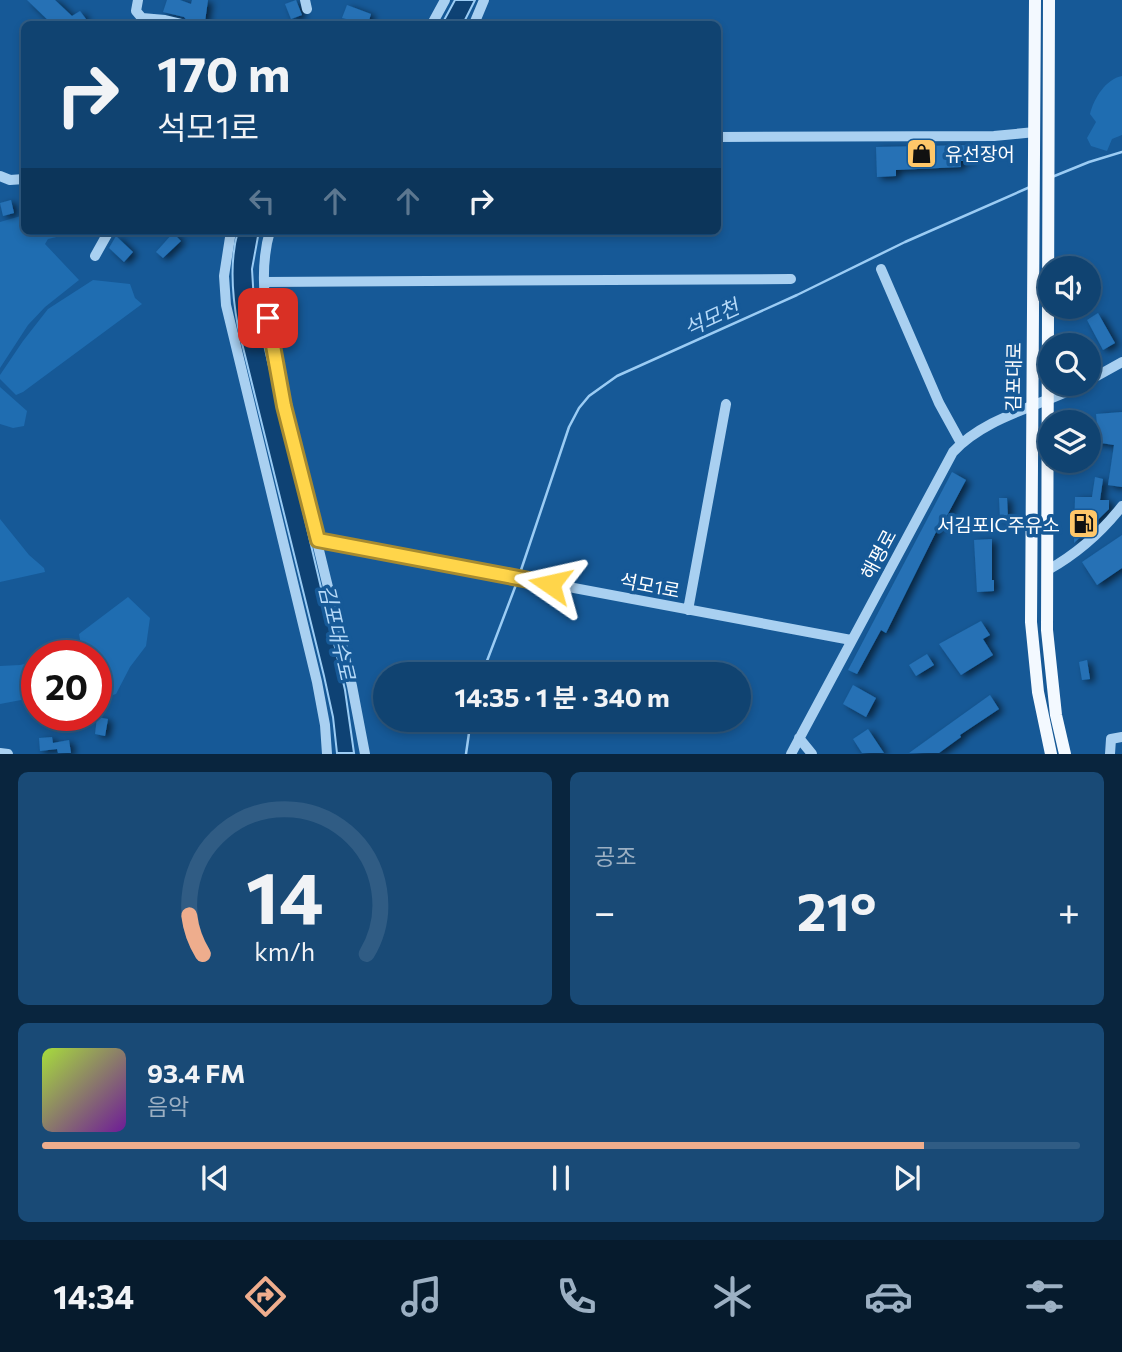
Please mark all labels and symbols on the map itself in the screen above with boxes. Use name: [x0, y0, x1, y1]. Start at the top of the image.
shop icon: 유선장어: [905, 136, 939, 170]
place label: 유선장어: [945, 142, 1015, 165]
pin: [238, 288, 298, 348]
water label: 석모천: [679, 292, 745, 341]
street label: 김포대로: [1001, 342, 1025, 412]
fuel station icon: 서김포IC주유소: [1066, 507, 1100, 541]
place label: 서김포IC주유소: [937, 513, 1060, 536]
street label: 해평로: [856, 525, 900, 583]
position arrow: [513, 547, 587, 621]
street label: 석모1로: [618, 568, 682, 602]
water label: 김포대수로: [315, 582, 361, 684]
speed limit sign: 20: [21, 640, 112, 731]

